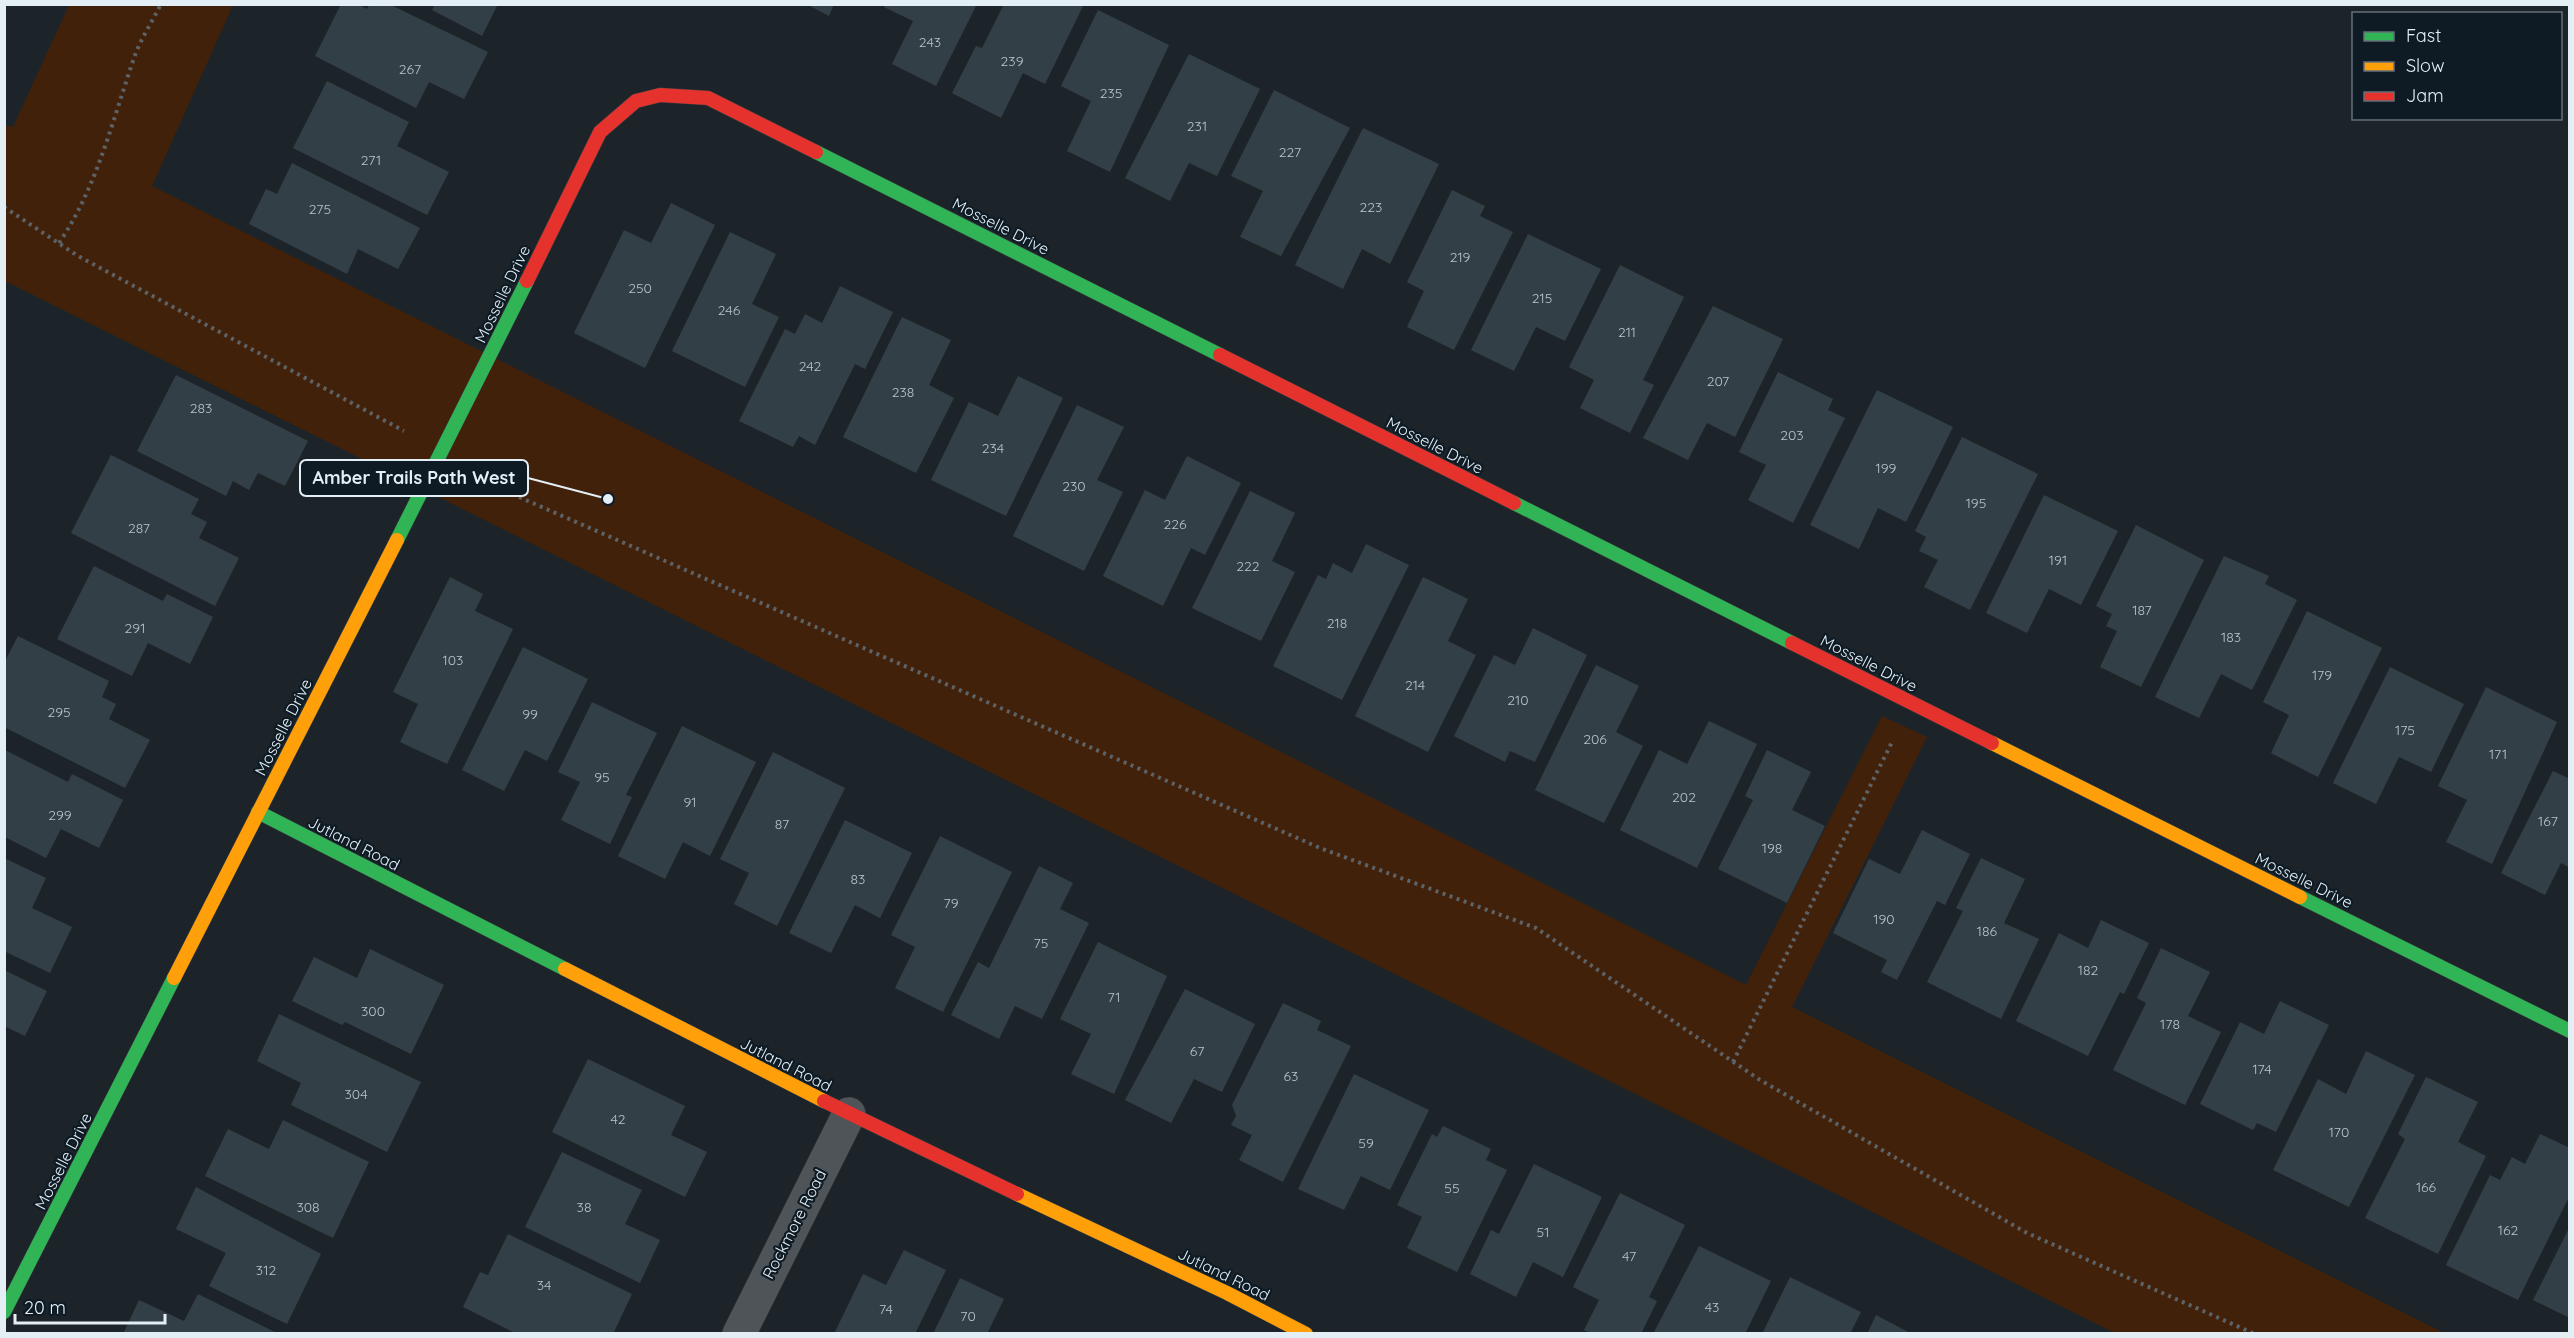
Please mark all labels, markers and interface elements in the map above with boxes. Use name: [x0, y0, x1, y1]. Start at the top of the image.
legend: [2352, 12, 2562, 120]
text: Fast: [2406, 24, 2441, 47]
house number: 243: [919, 33, 941, 51]
house number: 239: [1001, 52, 1024, 70]
text: Slow: [2406, 54, 2444, 77]
house number: 267: [399, 60, 421, 78]
house number: 235: [1100, 84, 1122, 102]
text: Jam: [2406, 84, 2444, 107]
house number: 231: [1187, 117, 1207, 135]
house number: 227: [1279, 143, 1301, 161]
house number: 271: [361, 151, 381, 169]
street label: Mosselle Drive: [949, 193, 1053, 259]
house number: 223: [1360, 198, 1382, 216]
house number: 275: [309, 200, 331, 218]
street label: Mosselle Drive: [470, 242, 534, 346]
house number: 219: [1450, 248, 1471, 266]
house number: 250: [628, 279, 652, 297]
house number: 215: [1532, 289, 1552, 307]
house number: 246: [718, 301, 741, 319]
house number: 211: [1618, 323, 1636, 341]
house number: 242: [799, 357, 822, 375]
house number: 207: [1707, 372, 1729, 390]
house number: 238: [892, 383, 914, 401]
house number: 283: [190, 399, 212, 417]
street label: Mosselle Drive: [1383, 412, 1487, 478]
house number: 203: [1780, 426, 1804, 444]
house number: 234: [982, 439, 1004, 457]
house number: 199: [1876, 459, 1897, 477]
callout: Amber Trails Path West: [300, 460, 528, 496]
text: Amber Trails Path West: [312, 466, 516, 489]
house number: 230: [1062, 477, 1086, 495]
house number: 195: [1966, 494, 1986, 512]
house number: 226: [1163, 515, 1187, 533]
house number: 287: [128, 519, 150, 537]
house number: 191: [2049, 551, 2067, 569]
house number: 222: [1236, 557, 1260, 575]
house number: 187: [2132, 601, 2152, 619]
house number: 218: [1327, 614, 1347, 632]
house number: 291: [125, 619, 145, 637]
house number: 183: [2221, 628, 2241, 646]
street label: Mosselle Drive: [1817, 630, 1921, 696]
house number: 103: [443, 651, 463, 669]
house number: 179: [2312, 666, 2332, 684]
street label: Mosselle Drive: [250, 675, 316, 779]
house number: 214: [1405, 676, 1425, 694]
house number: 210: [1507, 691, 1529, 709]
house number: 295: [47, 703, 71, 721]
house number: 99: [522, 705, 538, 723]
house number: 175: [2395, 721, 2415, 739]
house number: 206: [1583, 730, 1607, 748]
house number: 171: [2489, 745, 2507, 763]
house number: 95: [594, 768, 610, 786]
house number: 202: [1672, 788, 1696, 806]
house number: 91: [683, 793, 697, 811]
house number: 299: [48, 806, 72, 824]
street label: Jutland Road: [305, 811, 403, 875]
house number: 167: [2538, 812, 2558, 830]
house number: 87: [775, 815, 789, 833]
house number: 198: [1762, 839, 1782, 857]
street label: Mosselle Drive: [2252, 848, 2356, 912]
house number: 83: [851, 870, 865, 888]
house number: 79: [944, 894, 959, 912]
house number: 190: [1873, 910, 1895, 928]
house number: 186: [1977, 922, 1998, 940]
house number: 75: [1034, 934, 1048, 952]
house number: 182: [2078, 961, 2098, 979]
house number: 71: [1107, 988, 1121, 1006]
house number: 300: [361, 1002, 385, 1020]
house number: 178: [2160, 1015, 2180, 1033]
street label: Jutland Road: [737, 1032, 835, 1096]
house number: 67: [1190, 1042, 1204, 1060]
house number: 174: [2252, 1060, 2272, 1078]
house number: 63: [1284, 1067, 1298, 1085]
house number: 304: [344, 1085, 368, 1103]
street label: Mosselle Drive: [30, 1109, 96, 1213]
house number: 42: [610, 1110, 626, 1128]
house number: 170: [2329, 1123, 2349, 1141]
house number: 59: [1358, 1134, 1374, 1152]
street label: Rockmore Road: [758, 1166, 830, 1282]
house number: 166: [2416, 1178, 2437, 1196]
house number: 55: [1444, 1179, 1460, 1197]
house number: 308: [296, 1198, 320, 1216]
house number: 38: [577, 1198, 591, 1216]
house number: 162: [2498, 1221, 2518, 1239]
house number: 51: [1537, 1223, 1549, 1241]
street label: Jutland Road: [1175, 1243, 1273, 1305]
house number: 47: [1622, 1247, 1636, 1265]
house number: 312: [256, 1261, 276, 1279]
house number: 34: [537, 1276, 551, 1294]
scale bar: [15, 1287, 165, 1325]
text: 20 m: [24, 1296, 66, 1319]
house number: 43: [1705, 1298, 1719, 1316]
house number: 74: [879, 1300, 893, 1318]
house number: 70: [960, 1307, 976, 1325]

